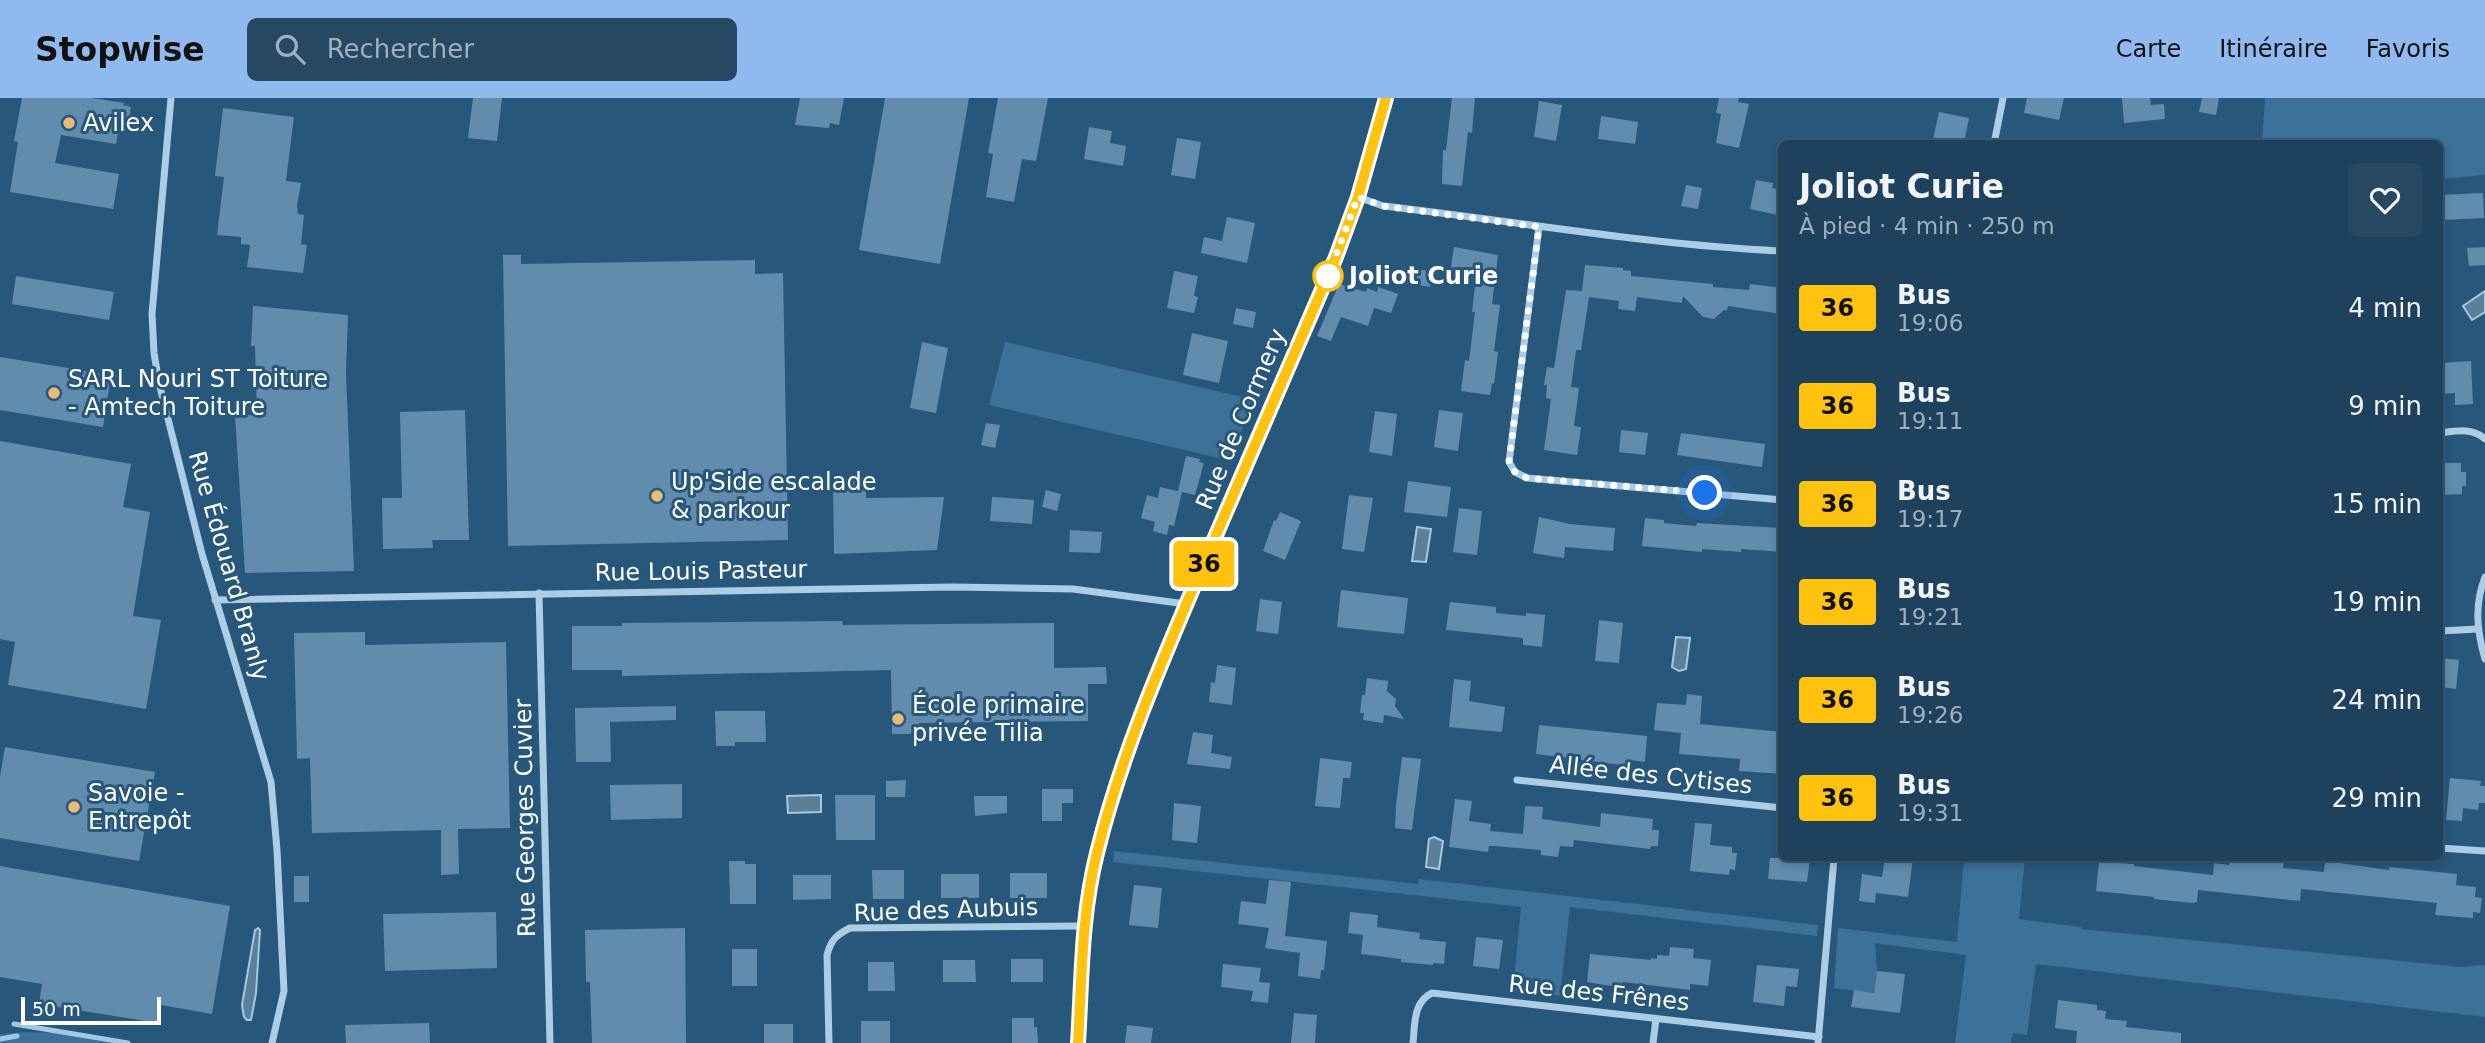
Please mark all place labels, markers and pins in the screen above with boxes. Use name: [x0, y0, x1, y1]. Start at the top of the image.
place label: Avilex: [83, 109, 154, 137]
marker: Avilex: [61, 115, 77, 131]
marker: Joliot Curie: [1313, 261, 1343, 291]
place label: Joliot Curie: [1347, 262, 1498, 290]
place label: SARL Nouri ST Toiture - Amtech Toiture: [68, 365, 328, 421]
marker: SARL Nouri ST Toiture - Amtech Toiture: [46, 385, 62, 401]
place label: Up'Side escalade & parkour: [671, 468, 876, 524]
marker: Up'Side escalade & parkour: [649, 488, 665, 504]
place label: École primaire privée Tilia: [912, 690, 1085, 747]
marker: École primaire privée Tilia: [890, 711, 906, 727]
place label: Savoie - Entrepôt: [88, 779, 191, 835]
marker: Savoie - Entrepôt: [66, 799, 82, 815]

